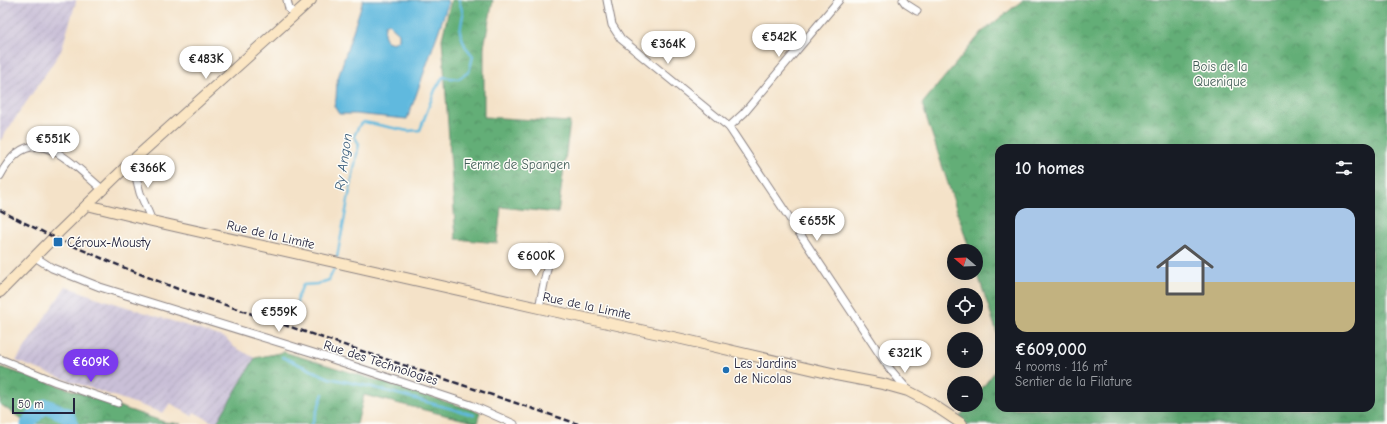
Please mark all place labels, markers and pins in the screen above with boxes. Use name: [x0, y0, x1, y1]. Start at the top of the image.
pin: €542K: [751, 24, 807, 58]
pin: €364K: [640, 31, 696, 65]
pin: €483K: [178, 46, 234, 80]
pin: €551K: [25, 126, 81, 160]
pin: €366K: [120, 155, 176, 189]
pin: €655K: [789, 208, 845, 242]
place label: Céroux-Mousty: [67, 235, 151, 250]
marker: Céroux-Mousty: [52, 236, 64, 248]
pin: €600K: [508, 243, 564, 277]
pin: €559K: [251, 299, 307, 333]
pin: €321K: [877, 340, 933, 374]
pin: €609K: [63, 349, 119, 383]
place label: Les Jardins de Nicolas: [734, 356, 796, 386]
marker: Les Jardins de Nicolas: [721, 365, 731, 375]

